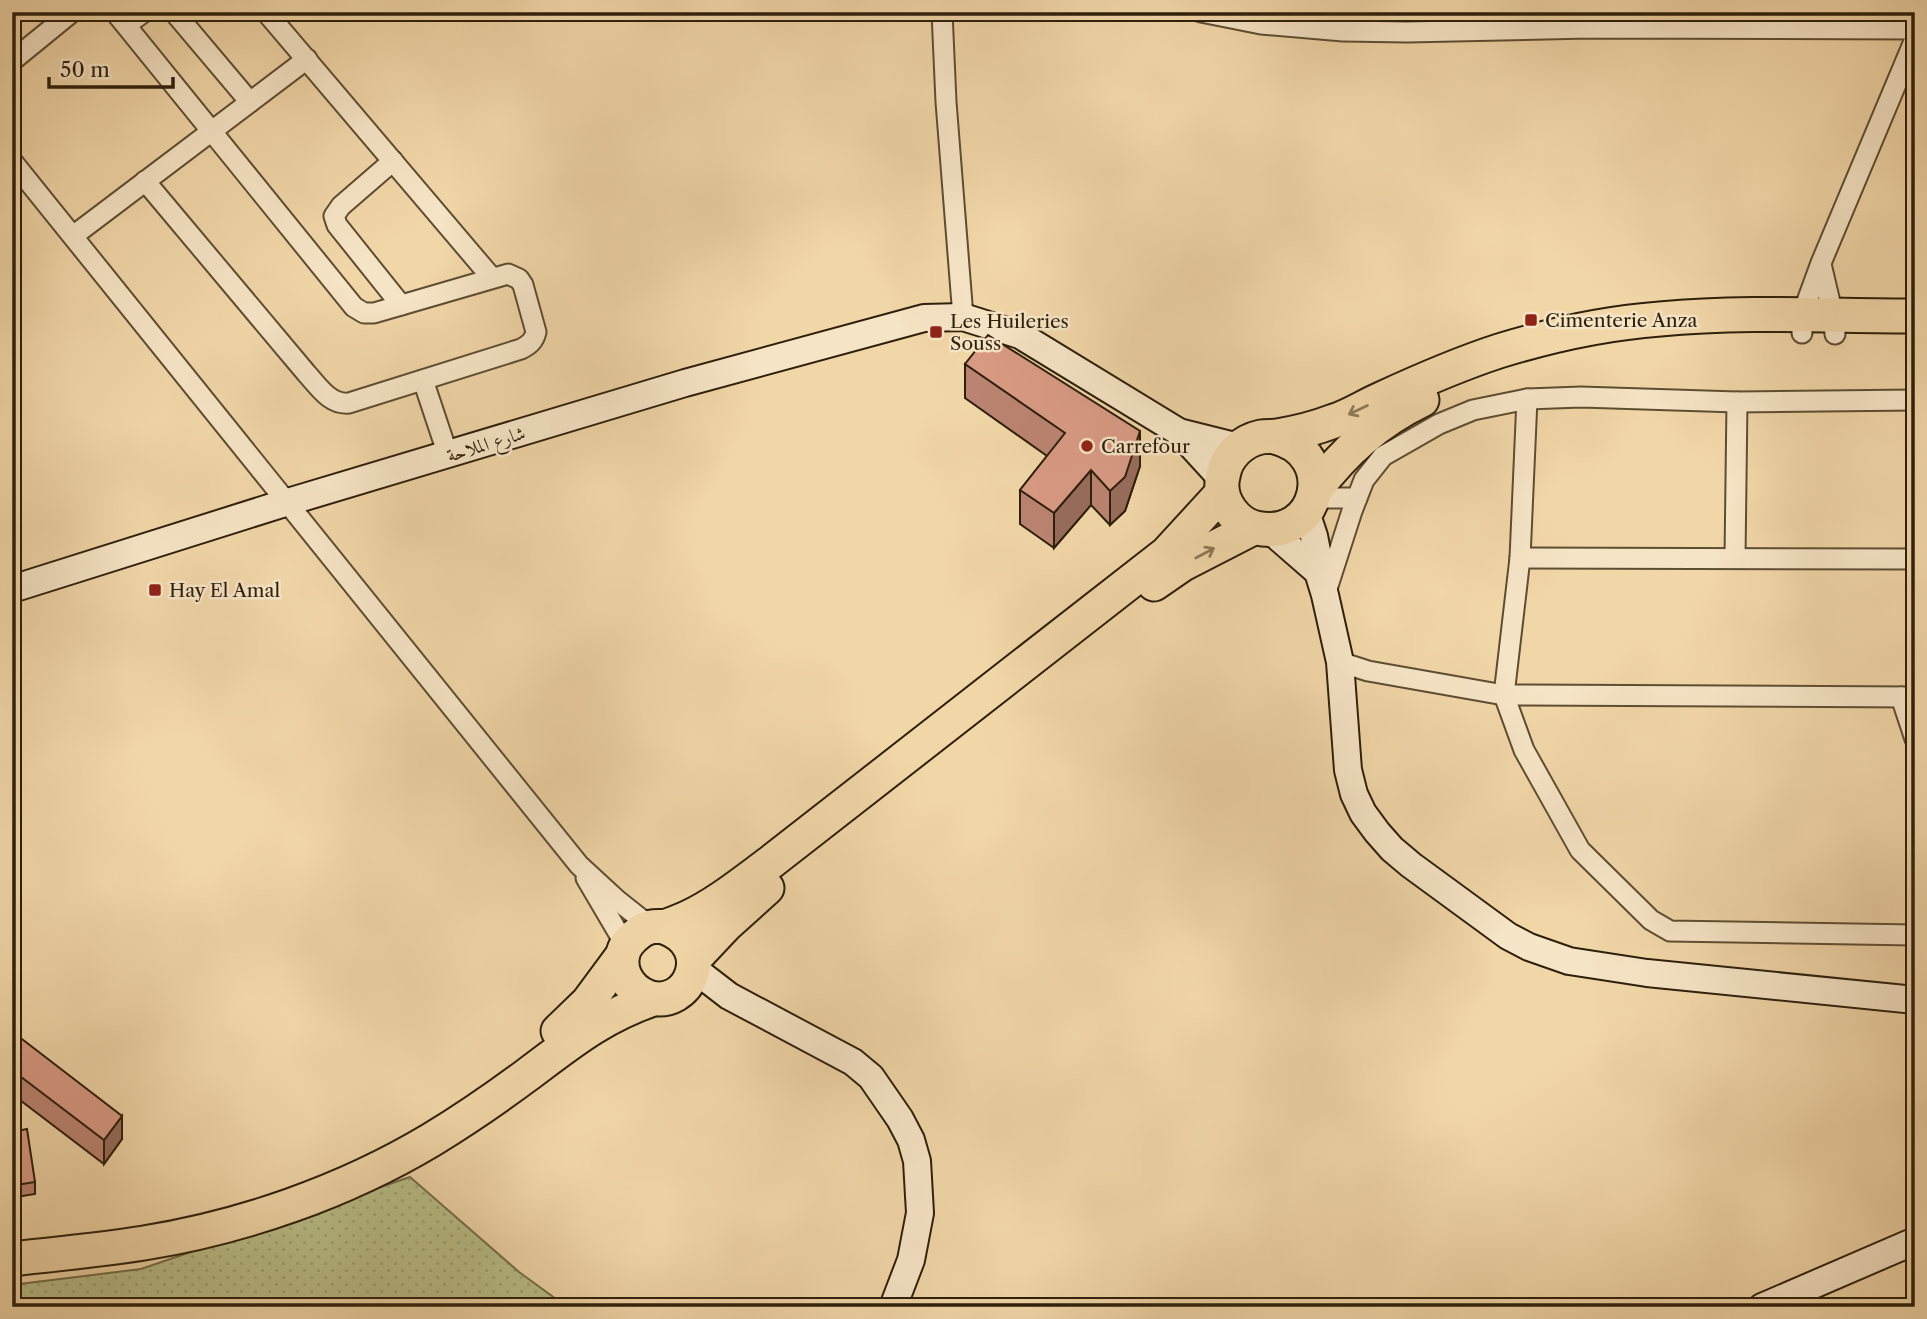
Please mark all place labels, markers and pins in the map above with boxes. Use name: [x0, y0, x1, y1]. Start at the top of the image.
place label: Cimenterie Anza: [1545, 309, 1698, 332]
place label: Les Huileries Souss: [950, 310, 1069, 355]
marker: Cimenterie Anza: [1523, 312, 1539, 328]
marker: Les Huileries Souss: [928, 324, 944, 340]
place label: Carrefour: [1101, 435, 1190, 458]
marker: Carrefour: [1079, 438, 1095, 454]
place label: Hay El Amal: [169, 579, 281, 602]
marker: Hay El Amal: [147, 582, 163, 598]

